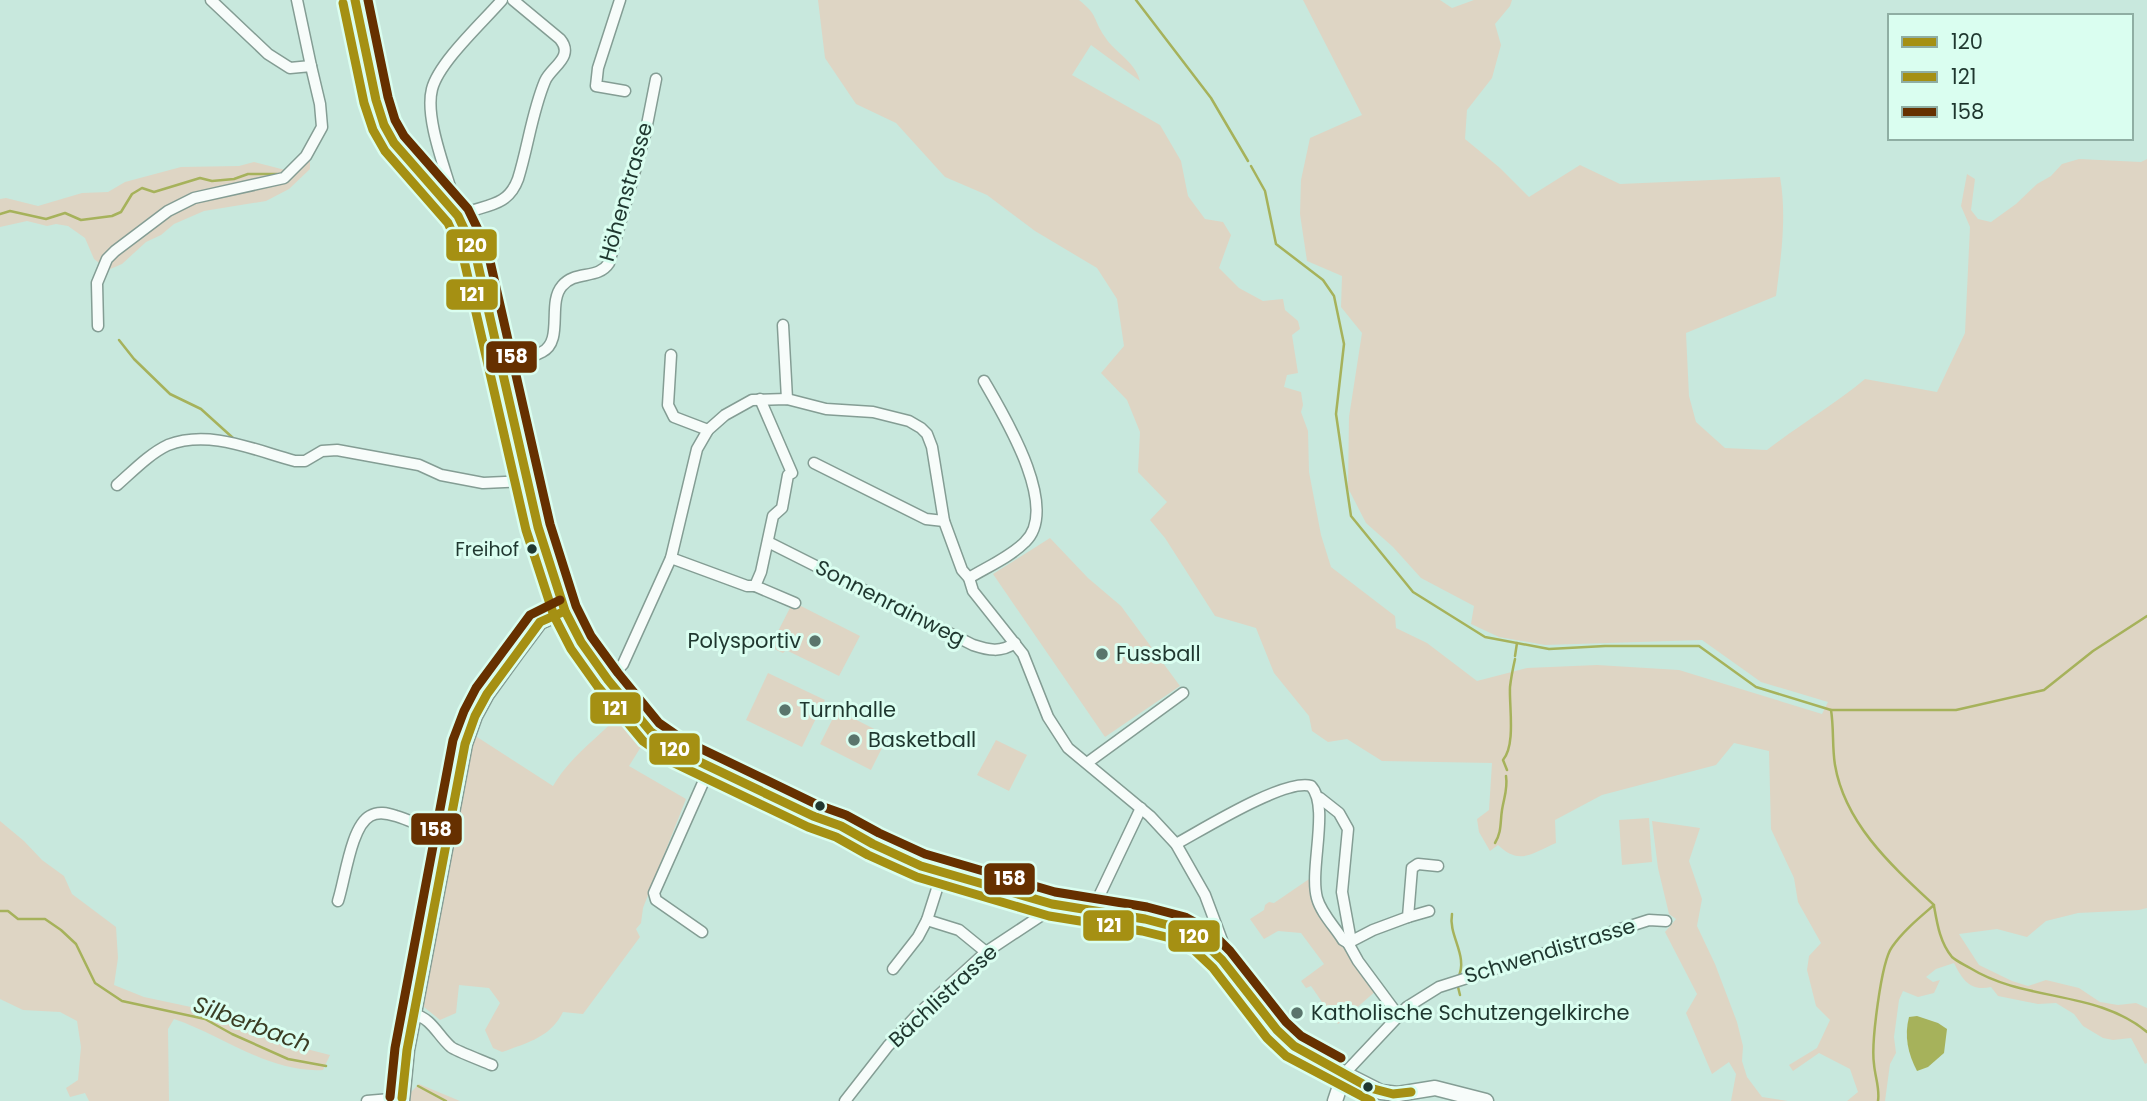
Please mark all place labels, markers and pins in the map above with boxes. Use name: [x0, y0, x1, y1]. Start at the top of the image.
place label: Freihof: [455, 536, 519, 563]
marker: Freihof: [525, 542, 539, 556]
place label: Polysportiv: [687, 626, 801, 655]
marker: Polysportiv: [807, 633, 823, 649]
place label: Fussball: [1116, 639, 1201, 668]
marker: Fussball: [1094, 646, 1110, 662]
place label: Turnhalle: [799, 695, 896, 724]
marker: Turnhalle: [777, 702, 793, 718]
place label: Basketball: [868, 725, 976, 754]
marker: Basketball: [846, 732, 862, 748]
unlabelled marker: [813, 799, 827, 813]
place label: Katholische Schutzengelkirche: [1311, 998, 1629, 1027]
marker: Katholische Schutzengelkirche: [1289, 1005, 1305, 1021]
unlabelled marker: [1361, 1080, 1375, 1094]

